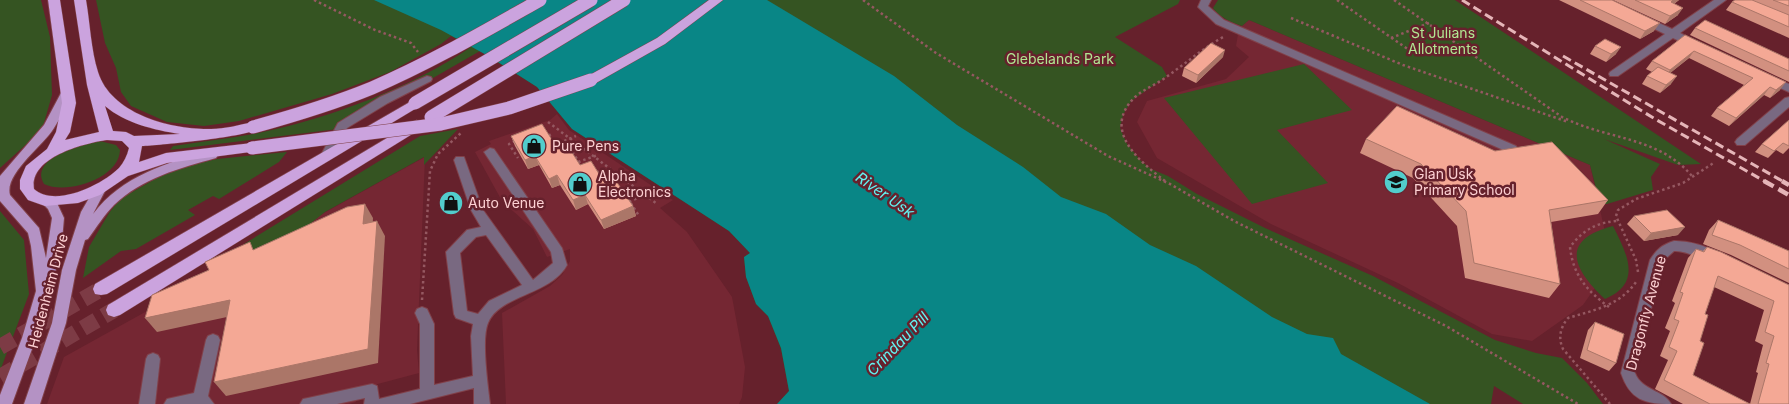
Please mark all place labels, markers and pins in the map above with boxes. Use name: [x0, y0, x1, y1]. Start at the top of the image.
shop icon: Pure Pens: [521, 133, 547, 159]
place label: Pure Pens: [552, 137, 619, 154]
place label: Glan Usk Primary School: [1414, 165, 1515, 198]
place label: Alpha Electronics: [598, 167, 671, 200]
school or university icon: Glan Usk Primary School: [1383, 169, 1409, 195]
shop icon: Alpha Electronics: [567, 171, 593, 197]
shop icon: Auto Venue: [438, 190, 464, 216]
place label: Auto Venue: [468, 194, 545, 211]

